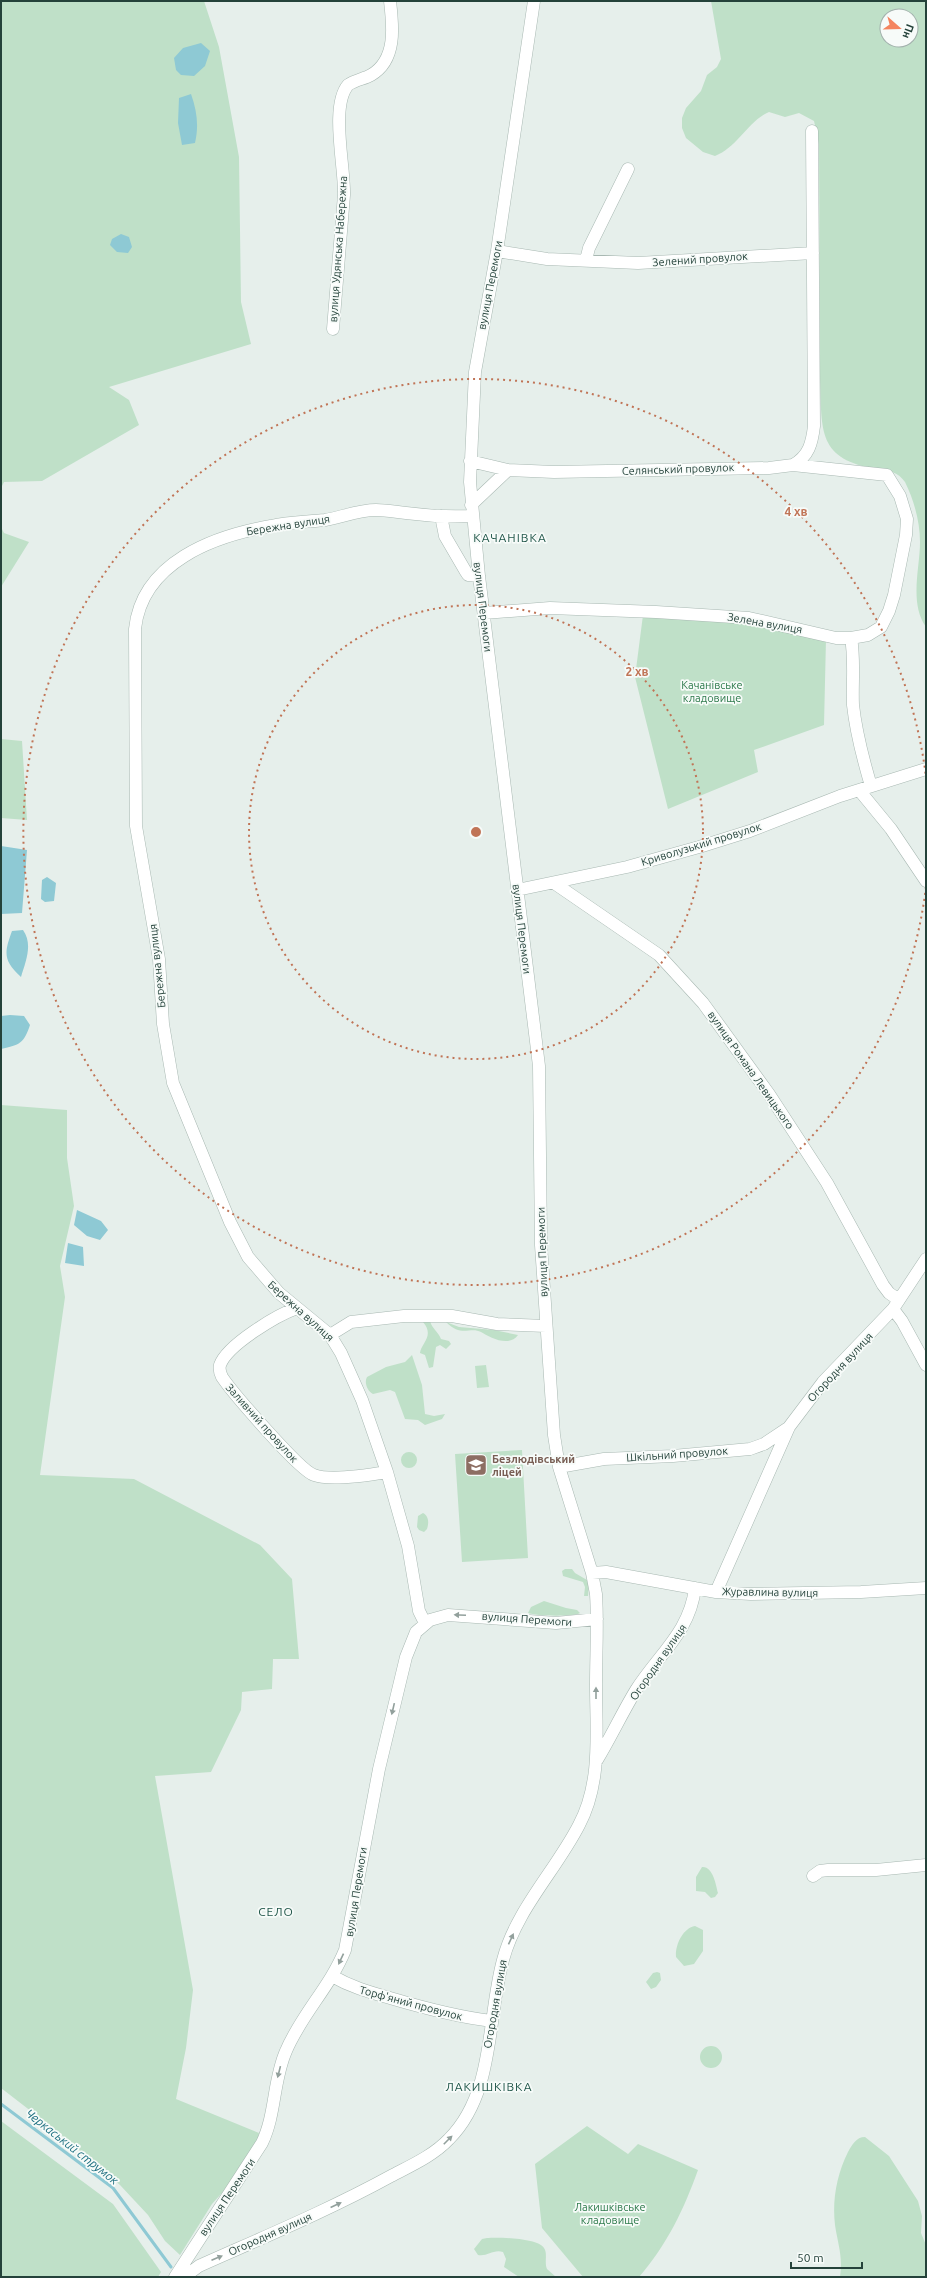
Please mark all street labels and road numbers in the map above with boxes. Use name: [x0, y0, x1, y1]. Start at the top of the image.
street label: вулиця Удянська Набережна: [327, 175, 349, 323]
street label: вулиця Перемоги: [475, 239, 505, 331]
street label: Зелений провулок: [652, 250, 748, 268]
street label: Селянський провулок: [622, 461, 735, 477]
street label: Бережна вулиця: [245, 512, 331, 538]
street label: вулиця Перемоги: [472, 561, 494, 653]
street label: Зелена вулиця: [727, 611, 803, 635]
street label: Криволузький провулок: [639, 820, 763, 868]
street label: вулиця Перемоги: [511, 883, 533, 975]
street label: Бережна вулиця: [147, 923, 167, 1009]
street label: вулиця Романа Левицького: [706, 1009, 796, 1131]
street label: вулиця Перемоги: [534, 1207, 550, 1297]
street label: Бережна вулиця: [266, 1278, 336, 1344]
street label: Огородня вулиця: [805, 1330, 875, 1404]
street label: Заливний провулок: [224, 1381, 301, 1465]
street label: Шкільний провулок: [626, 1444, 729, 1464]
street label: Журавлина вулиця: [722, 1585, 818, 1599]
street label: вулиця Перемоги: [481, 1610, 573, 1628]
street label: Огородня вулиця: [627, 1622, 689, 1702]
street label: вулиця Перемоги: [343, 1846, 369, 1938]
street label: Огородня вулиця: [481, 1959, 509, 2049]
street label: Торф'яний провулок: [358, 1983, 464, 2023]
street label: вулиця Перемоги: [197, 2156, 257, 2238]
street label: Огородня вулиця: [226, 2210, 314, 2258]

